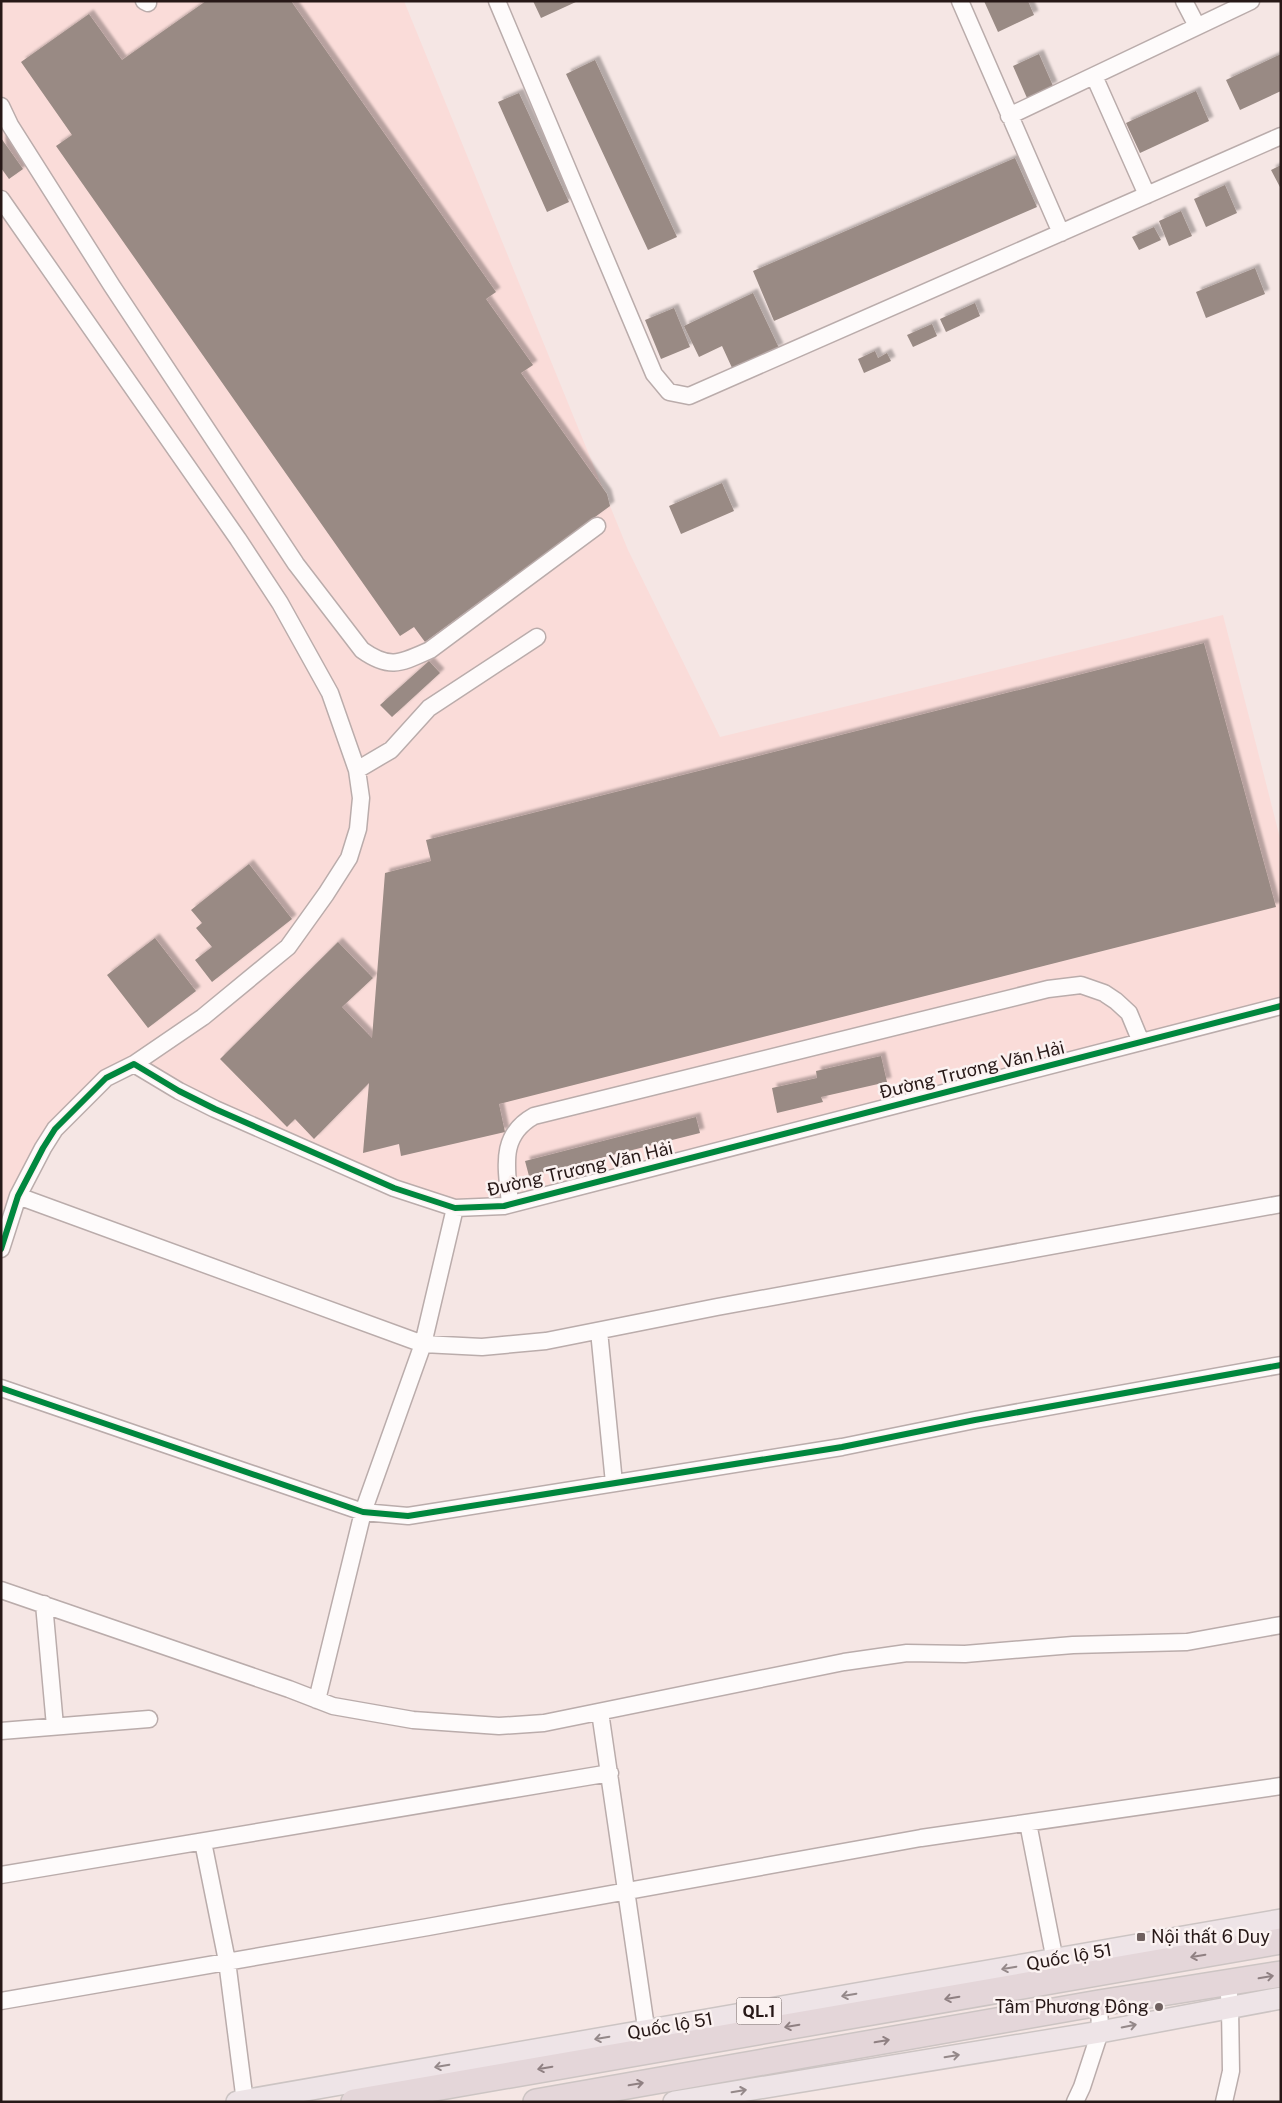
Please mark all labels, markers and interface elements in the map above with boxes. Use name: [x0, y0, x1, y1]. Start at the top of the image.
street label: Đường Trương Văn Hải: [877, 1036, 1067, 1103]
street label: Đường Trương Văn Hải: [485, 1137, 675, 1200]
place label: Nội thất 6 Duy: [1151, 1926, 1270, 1947]
marker: Nội thất 6 Duy: [1135, 1931, 1147, 1943]
street label: Quốc lộ 51: [1025, 1939, 1113, 1974]
one-way arrow: [1191, 1951, 1207, 1961]
one-way arrow: [1001, 1963, 1017, 1973]
one-way arrow: [1258, 1971, 1274, 1981]
one-way arrow: [841, 1991, 857, 2001]
one-way arrow: [944, 1994, 960, 2004]
place label: Tâm Phương Đông: [995, 1996, 1149, 2017]
road number: QL.1: [736, 1998, 782, 2024]
marker: Tâm Phương Đông: [1153, 2001, 1165, 2013]
street label: Quốc lộ 51: [626, 2008, 714, 2043]
one-way arrow: [784, 2021, 800, 2031]
one-way arrow: [1121, 2021, 1137, 2030]
one-way arrow: [595, 2034, 611, 2044]
one-way arrow: [873, 2036, 889, 2045]
one-way arrow: [943, 2050, 959, 2060]
one-way arrow: [435, 2062, 451, 2072]
one-way arrow: [538, 2063, 554, 2073]
one-way arrow: [627, 2079, 643, 2089]
one-way arrow: [731, 2085, 747, 2095]

